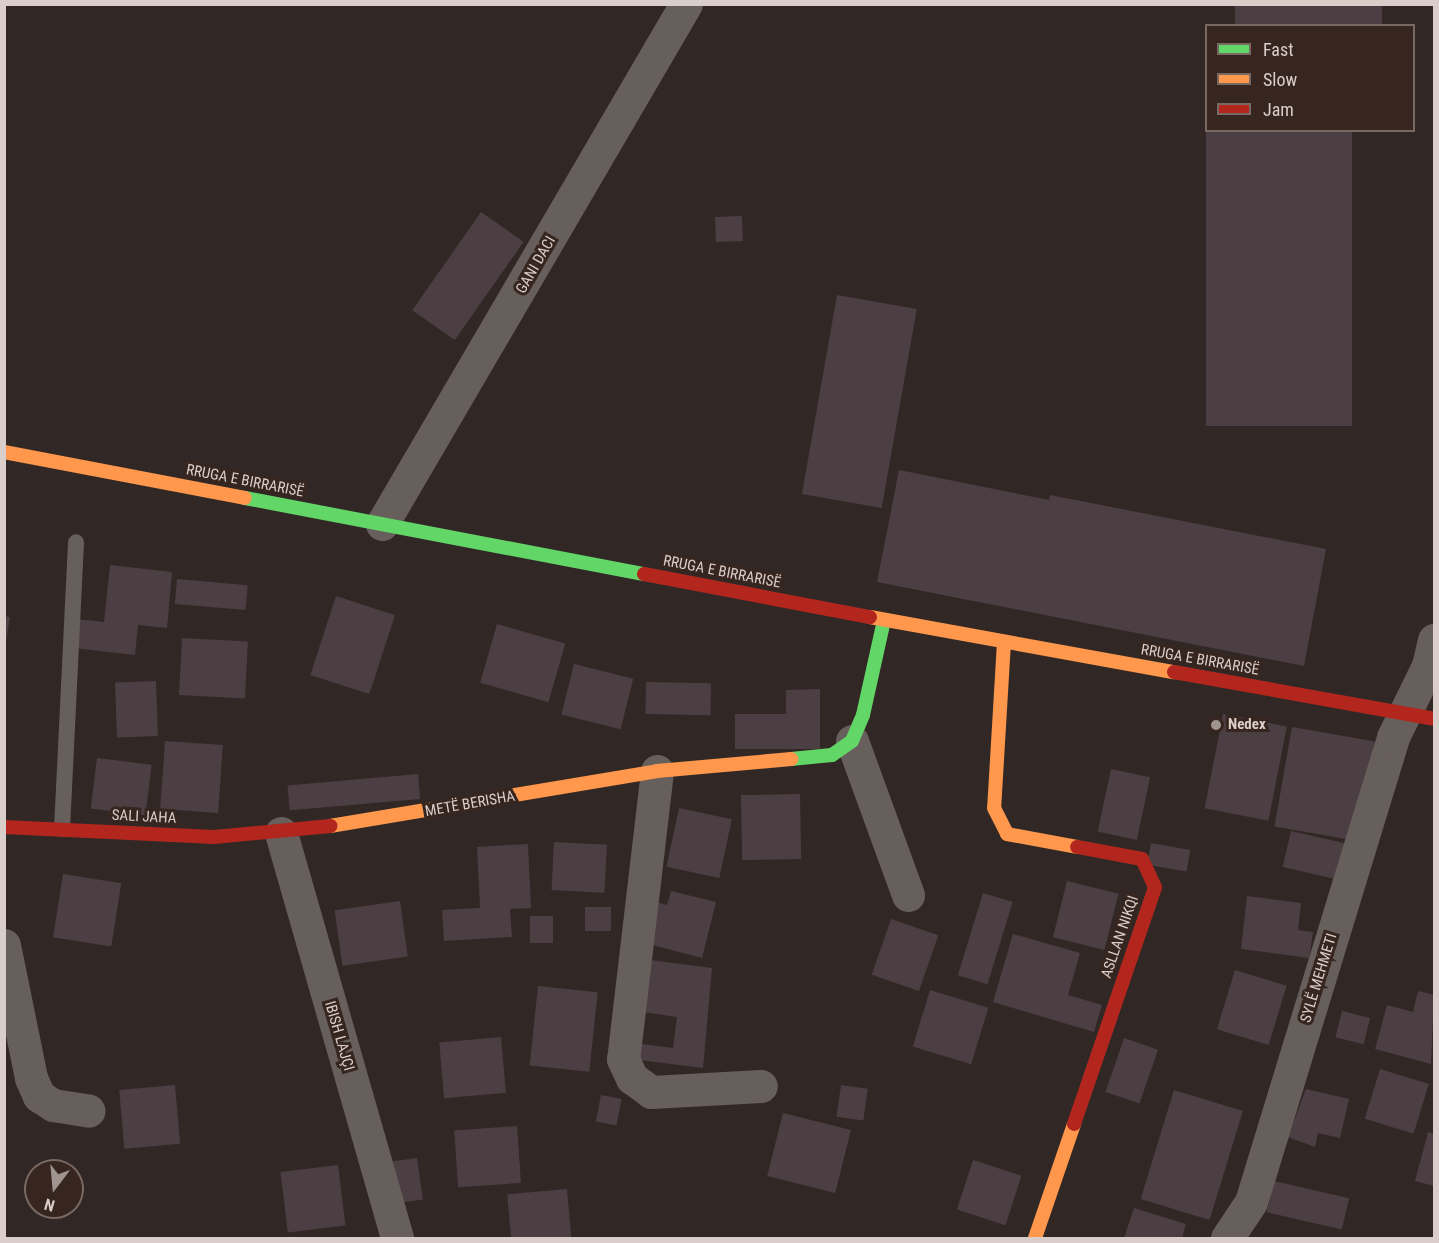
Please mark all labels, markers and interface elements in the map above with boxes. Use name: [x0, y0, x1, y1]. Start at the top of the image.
legend: [1205, 24, 1415, 132]
text: Fast: [1263, 39, 1294, 60]
text: Slow: [1263, 69, 1297, 90]
text: Jam: [1263, 99, 1294, 120]
street label: GANI DACI: [512, 233, 560, 297]
street label: RRUGA E BIRRARISË: [185, 461, 305, 501]
street label: RRUGA E BIRRARISË: [662, 552, 782, 592]
street label: RRUGA E BIRRARISË: [1140, 641, 1260, 679]
place label: Nedex: [1228, 716, 1266, 734]
marker: Nedex: [1209, 718, 1223, 732]
street label: METË BERISHA: [424, 787, 516, 821]
street label: SALI JAHA: [111, 806, 177, 828]
street label: ASLLAN NIKQI: [1097, 893, 1143, 981]
street label: SYLË MEHMETI: [1297, 931, 1341, 1025]
street label: IBISH LAJÇI: [320, 999, 358, 1073]
north arrow: [24, 1159, 84, 1219]
text: N: [42, 1194, 57, 1215]

